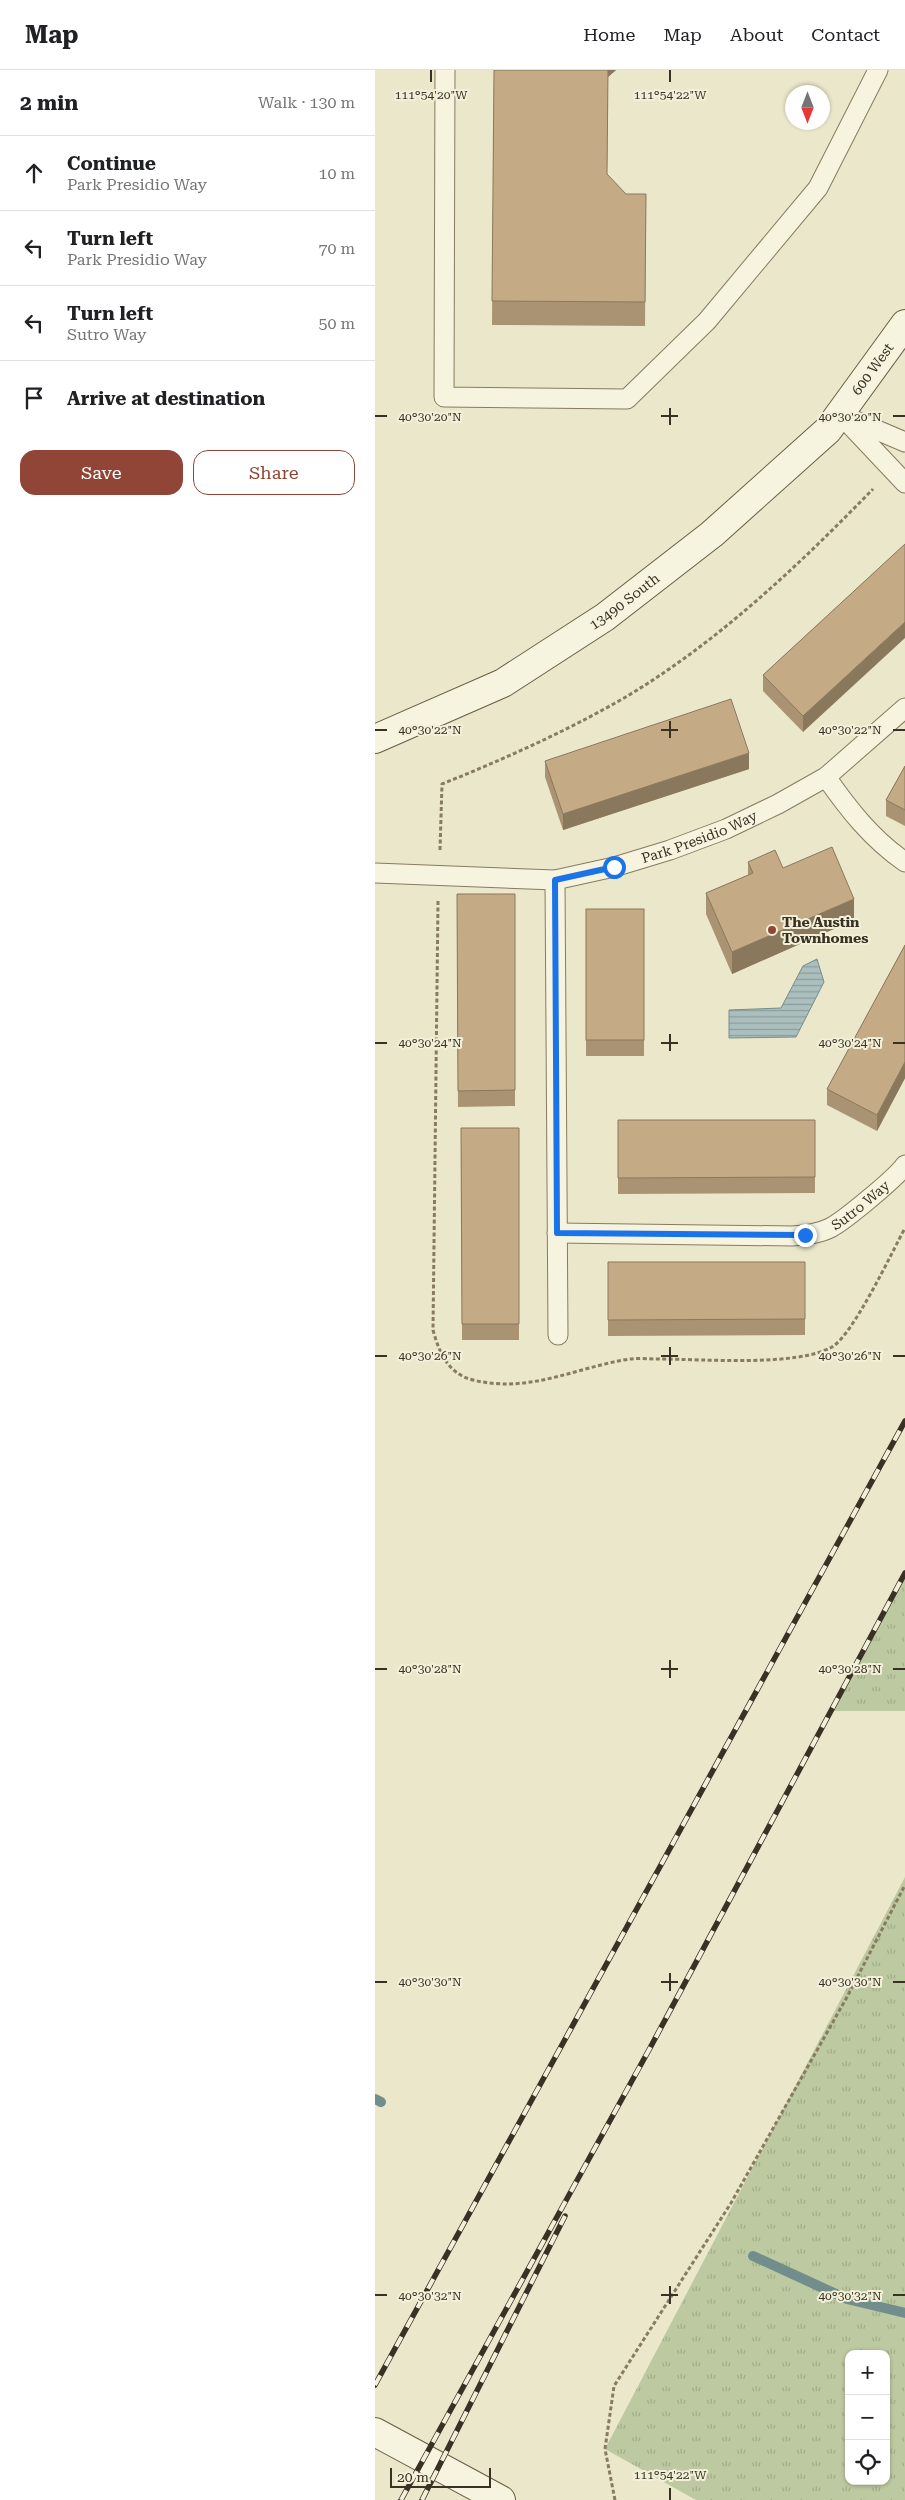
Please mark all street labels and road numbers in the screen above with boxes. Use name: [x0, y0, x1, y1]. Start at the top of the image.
street label: 600 West: [848, 340, 897, 398]
street label: 13490 South: [586, 570, 662, 633]
street label: Park Presidio Way: [640, 807, 760, 866]
street label: Sutro Way: [828, 1177, 893, 1233]

